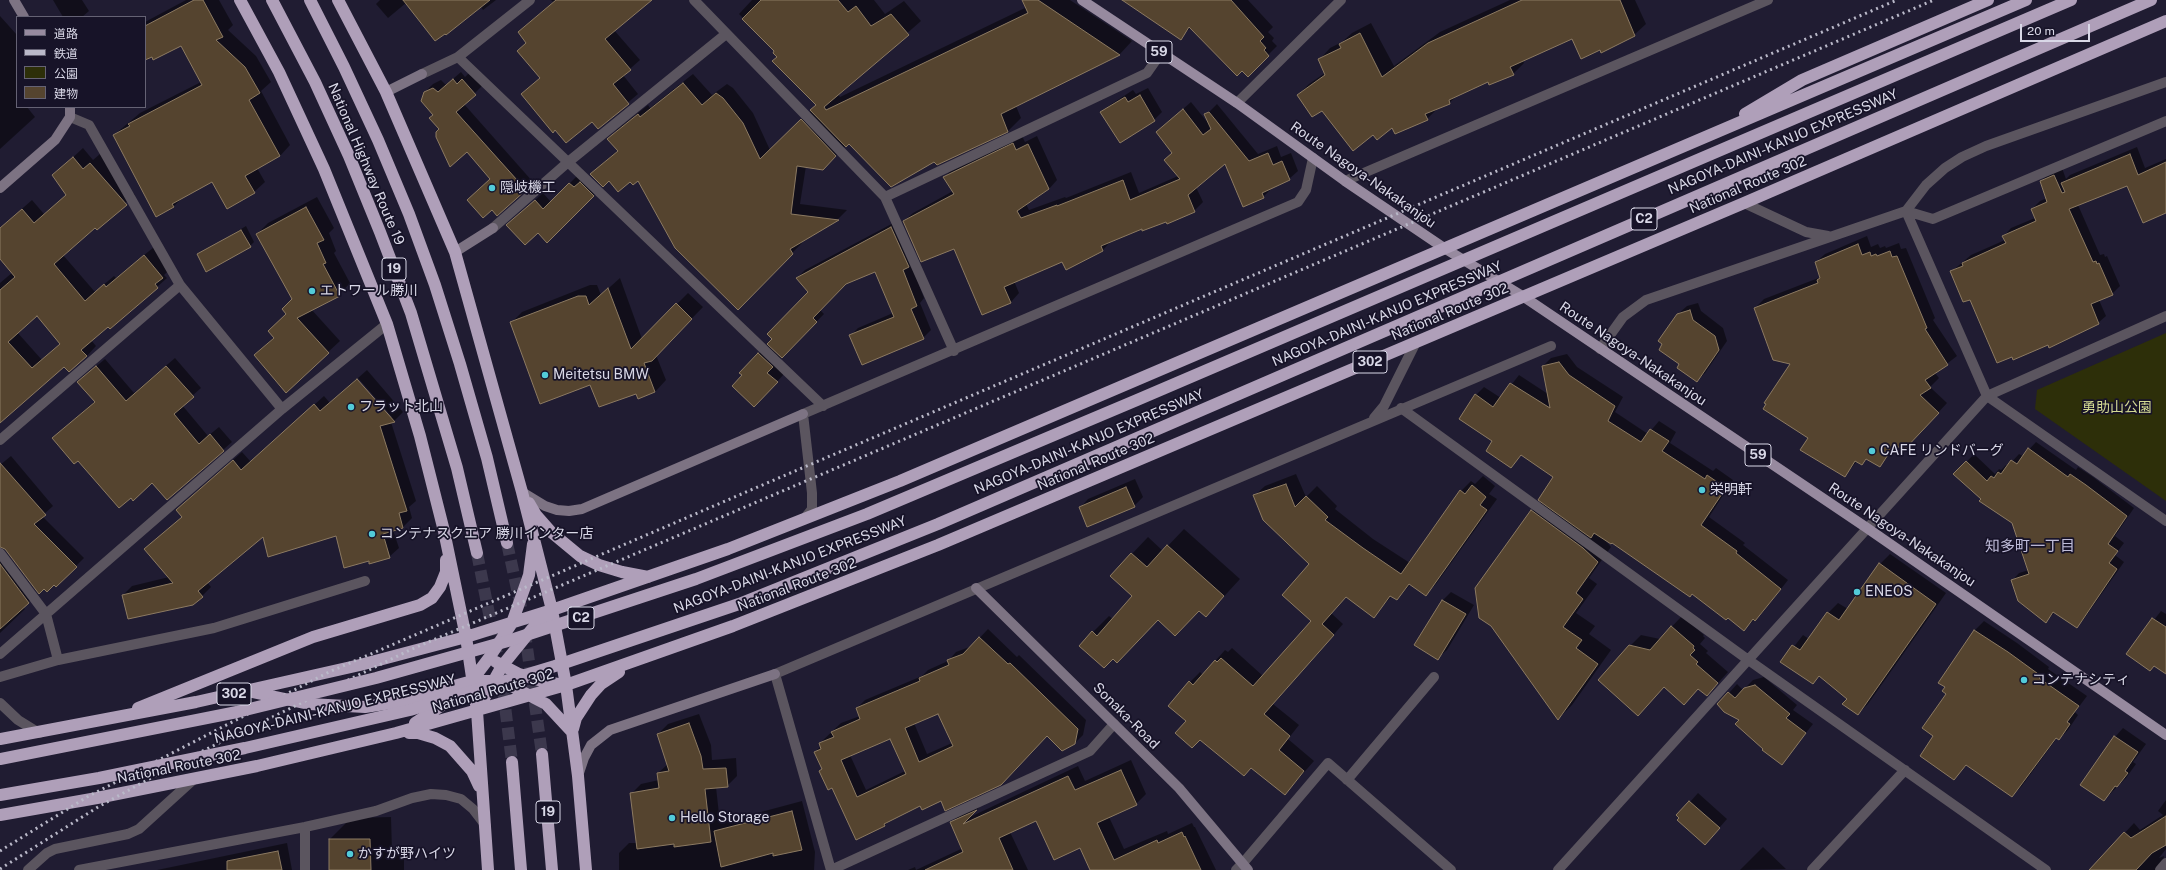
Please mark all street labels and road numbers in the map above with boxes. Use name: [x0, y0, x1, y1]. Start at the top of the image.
road number: 59: [1146, 41, 1172, 63]
street label: National Highway Route 19: [324, 80, 408, 248]
street label: NAGOYA-DAINI-KANJO EXPRESSWAY: [1665, 86, 1901, 198]
street label: Route Nagoya-Nakakanjou: [1287, 118, 1439, 232]
street label: National Route 302: [1687, 153, 1809, 217]
road number: C2: [1631, 208, 1657, 230]
road number: 19: [382, 258, 406, 280]
street label: NAGOYA-DAINI-KANJO EXPRESSWAY: [1269, 258, 1505, 370]
street label: National Route 302: [1389, 280, 1511, 344]
street label: Route Nagoya-Nakakanjou: [1556, 298, 1710, 410]
road number: 302: [1353, 351, 1387, 373]
street label: NAGOYA-DAINI-KANJO EXPRESSWAY: [971, 386, 1207, 498]
street label: National Route 302: [1035, 430, 1157, 494]
road number: 59: [1745, 444, 1771, 466]
street label: Route Nagoya-Nakakanjou: [1825, 479, 1979, 591]
street label: NAGOYA-DAINI-KANJO EXPRESSWAY: [671, 513, 909, 617]
street label: National Route 302: [735, 555, 859, 615]
road number: C2: [568, 607, 594, 629]
street label: National Route 302: [430, 666, 556, 716]
street label: NAGOYA-DAINI-KANJO EXPRESSWAY: [213, 671, 457, 747]
street label: Sonaka-Road: [1089, 679, 1163, 753]
road number: 302: [217, 683, 251, 705]
street label: National Route 302: [116, 747, 242, 787]
road number: 19: [536, 801, 560, 823]

